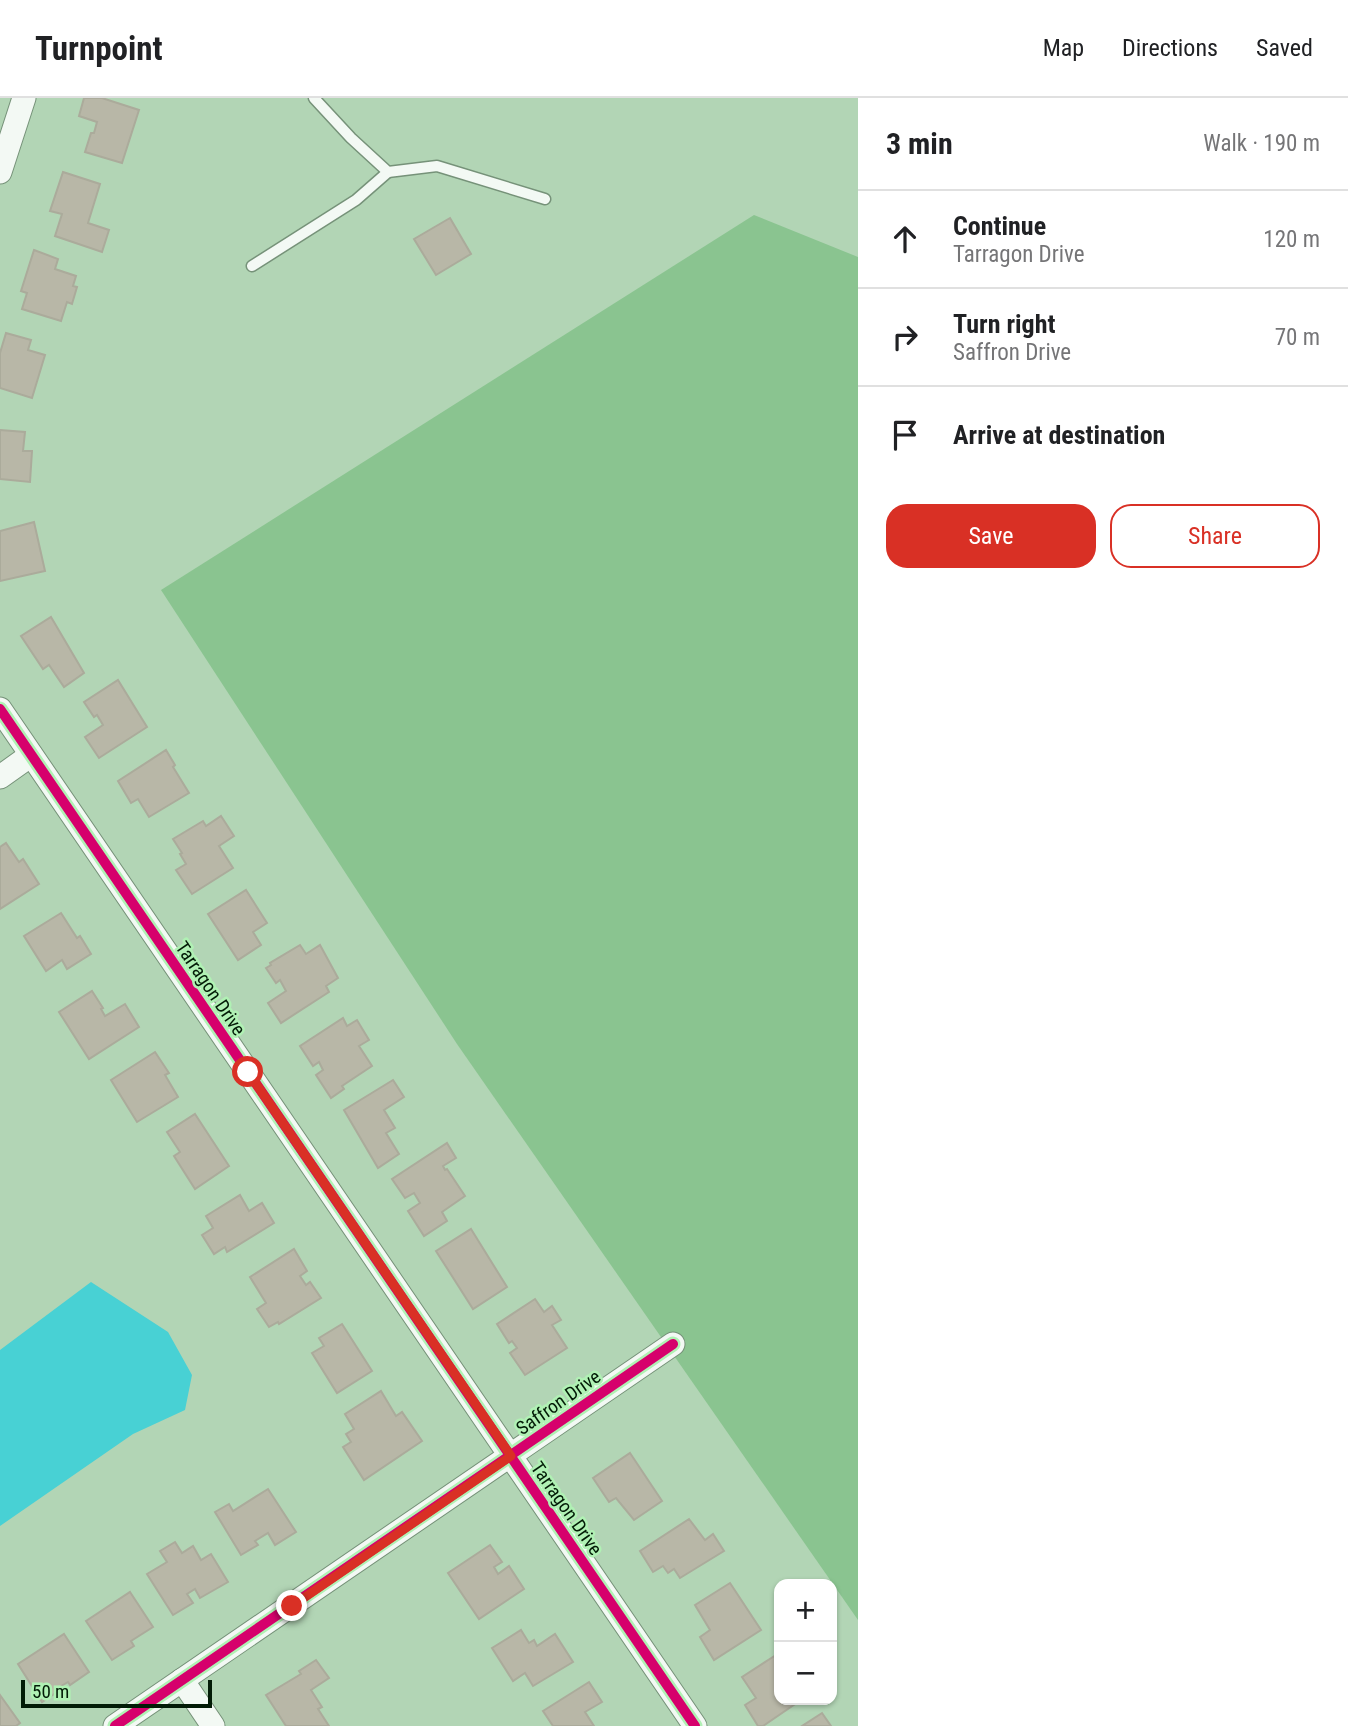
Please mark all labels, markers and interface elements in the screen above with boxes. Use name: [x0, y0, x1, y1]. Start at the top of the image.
text: Turnpoint: [35, 29, 163, 68]
text: Map: [1043, 34, 1084, 62]
text: Directions: [1122, 34, 1218, 62]
text: Saved: [1256, 34, 1313, 62]
text: 3 min: [886, 126, 953, 161]
text: Walk · 190 m: [1203, 130, 1320, 157]
text: Continue: [953, 211, 1046, 241]
icon: ahead: [886, 220, 924, 258]
text: 120 m: [1263, 226, 1320, 253]
text: Tarragon Drive: [953, 241, 1085, 268]
text: Turn right: [953, 309, 1055, 339]
icon: right: [886, 318, 924, 356]
text: 70 m: [1275, 324, 1320, 351]
text: Saffron Drive: [953, 339, 1071, 366]
icon: arrive: [886, 416, 924, 454]
text: Arrive at destination: [953, 420, 1165, 450]
button: Save: [886, 504, 1096, 568]
button: Share: [1110, 504, 1320, 568]
street label: Tarragon Drive: [171, 937, 251, 1040]
route start: [232, 1056, 263, 1087]
street label: Saffron Drive: [512, 1365, 605, 1440]
street label: Tarragon Drive: [526, 1457, 607, 1559]
map controls: [774, 1579, 837, 1705]
button: +: [774, 1579, 837, 1642]
route end: [276, 1590, 307, 1621]
button: −: [774, 1642, 837, 1705]
scale bar: [21, 1677, 212, 1709]
text: 50 m: [32, 1680, 69, 1703]

